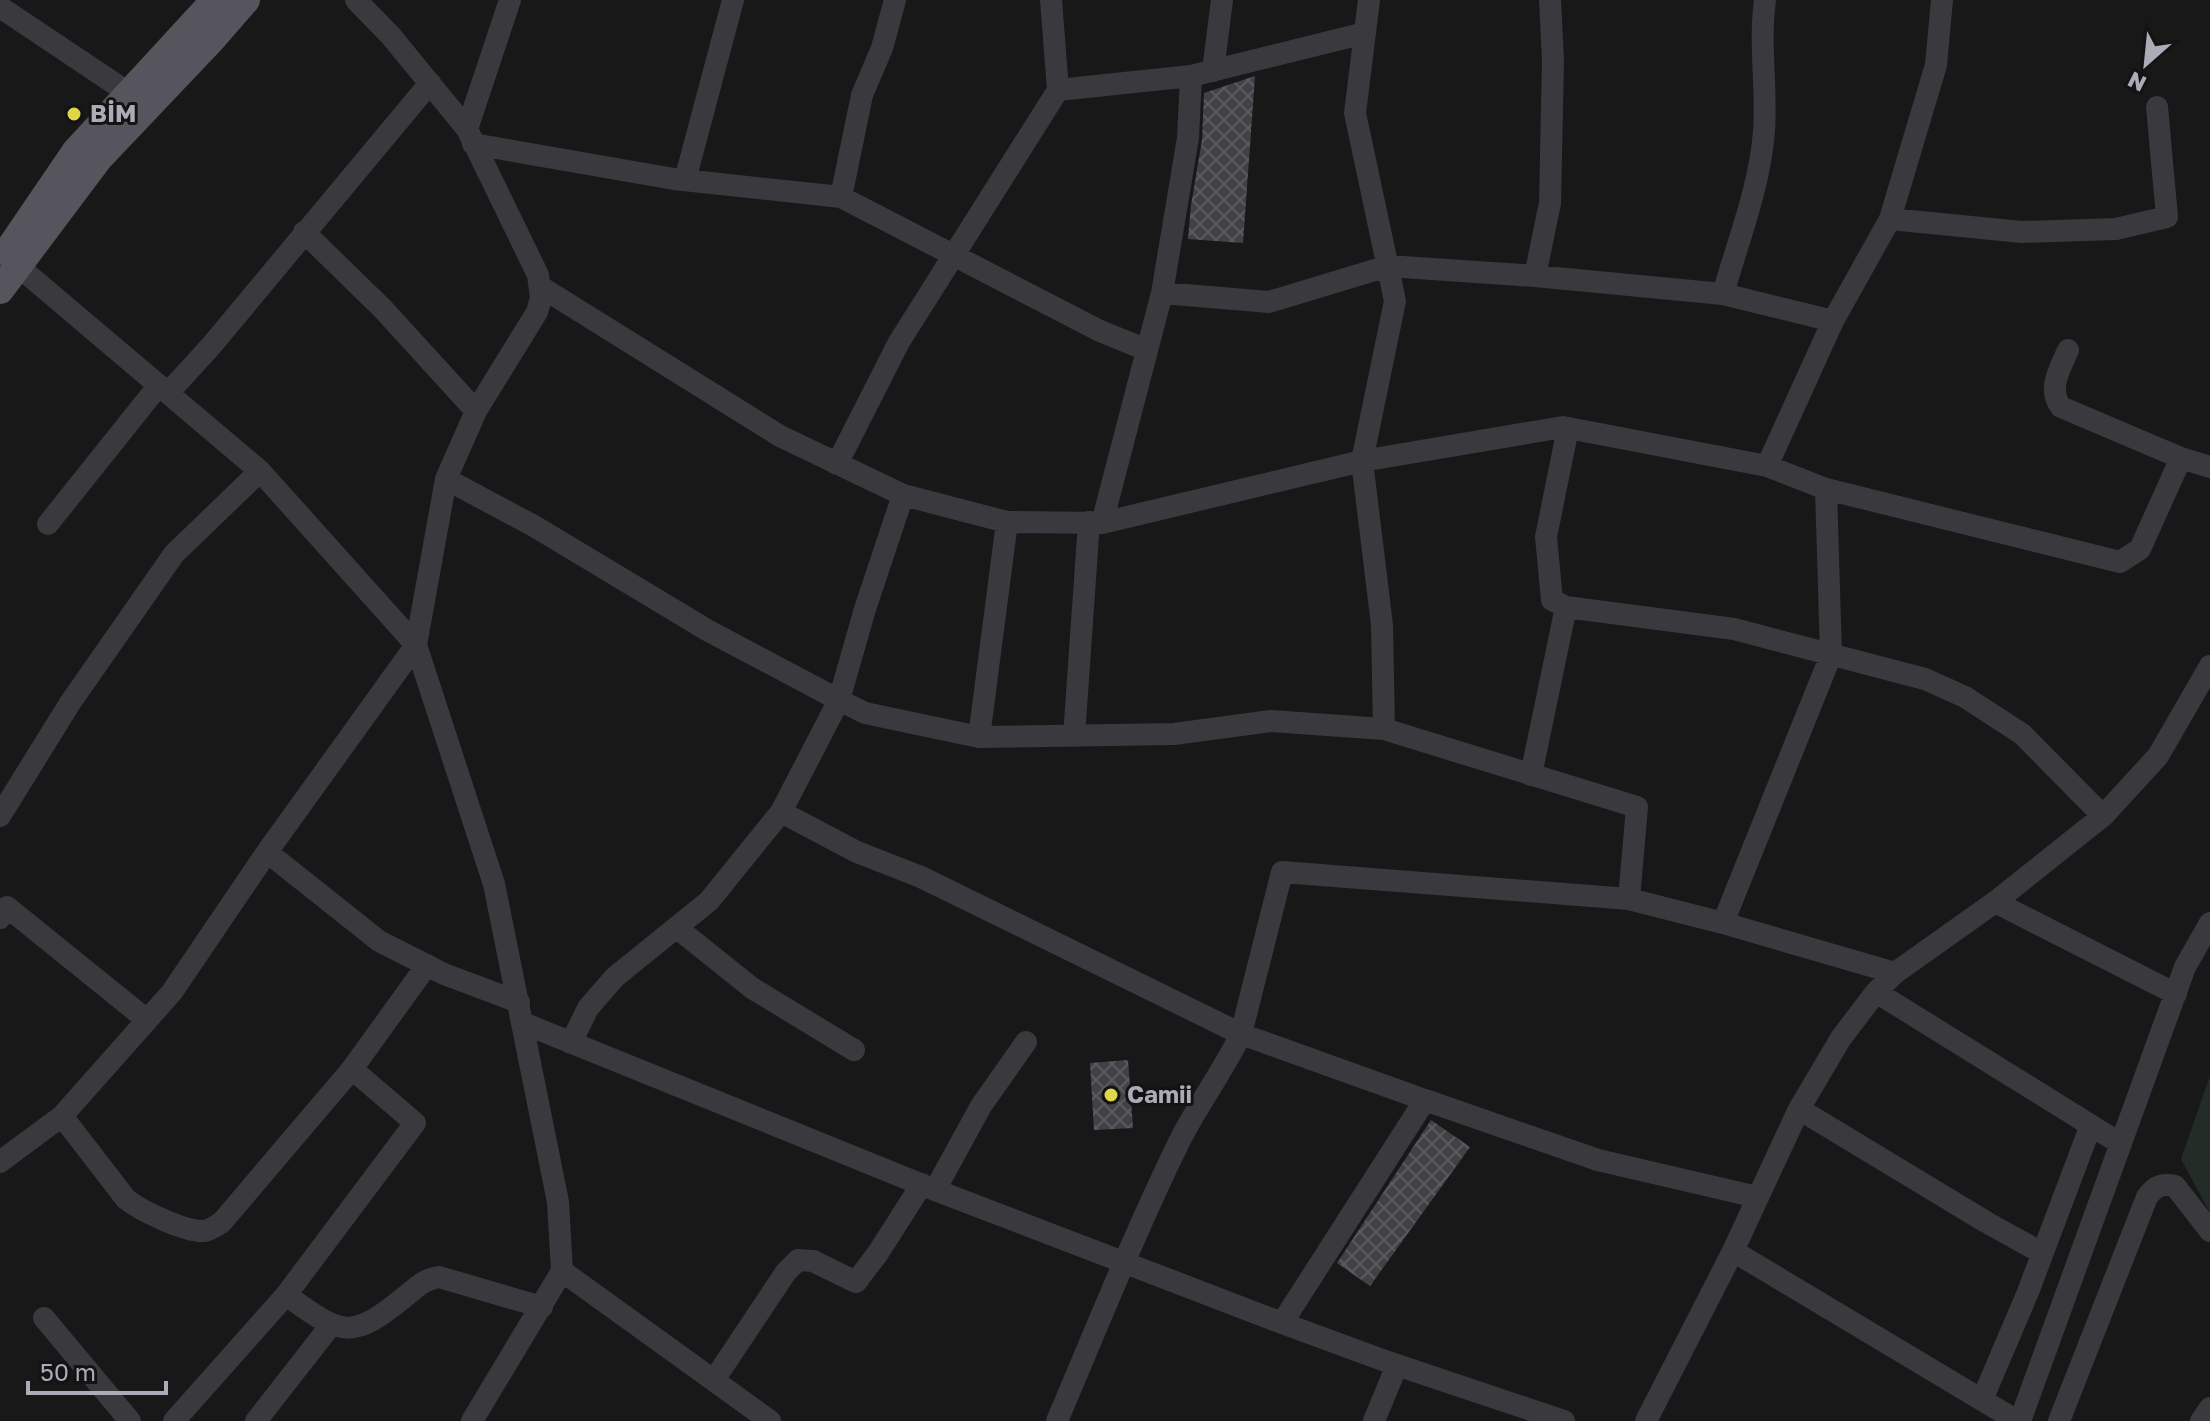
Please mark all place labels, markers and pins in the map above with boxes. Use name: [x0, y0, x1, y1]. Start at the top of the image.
place label: BİM: [90, 98, 136, 127]
marker: BİM: [65, 105, 83, 123]
place label: Camii: [1127, 1079, 1192, 1108]
marker: Camii: [1102, 1086, 1120, 1104]

